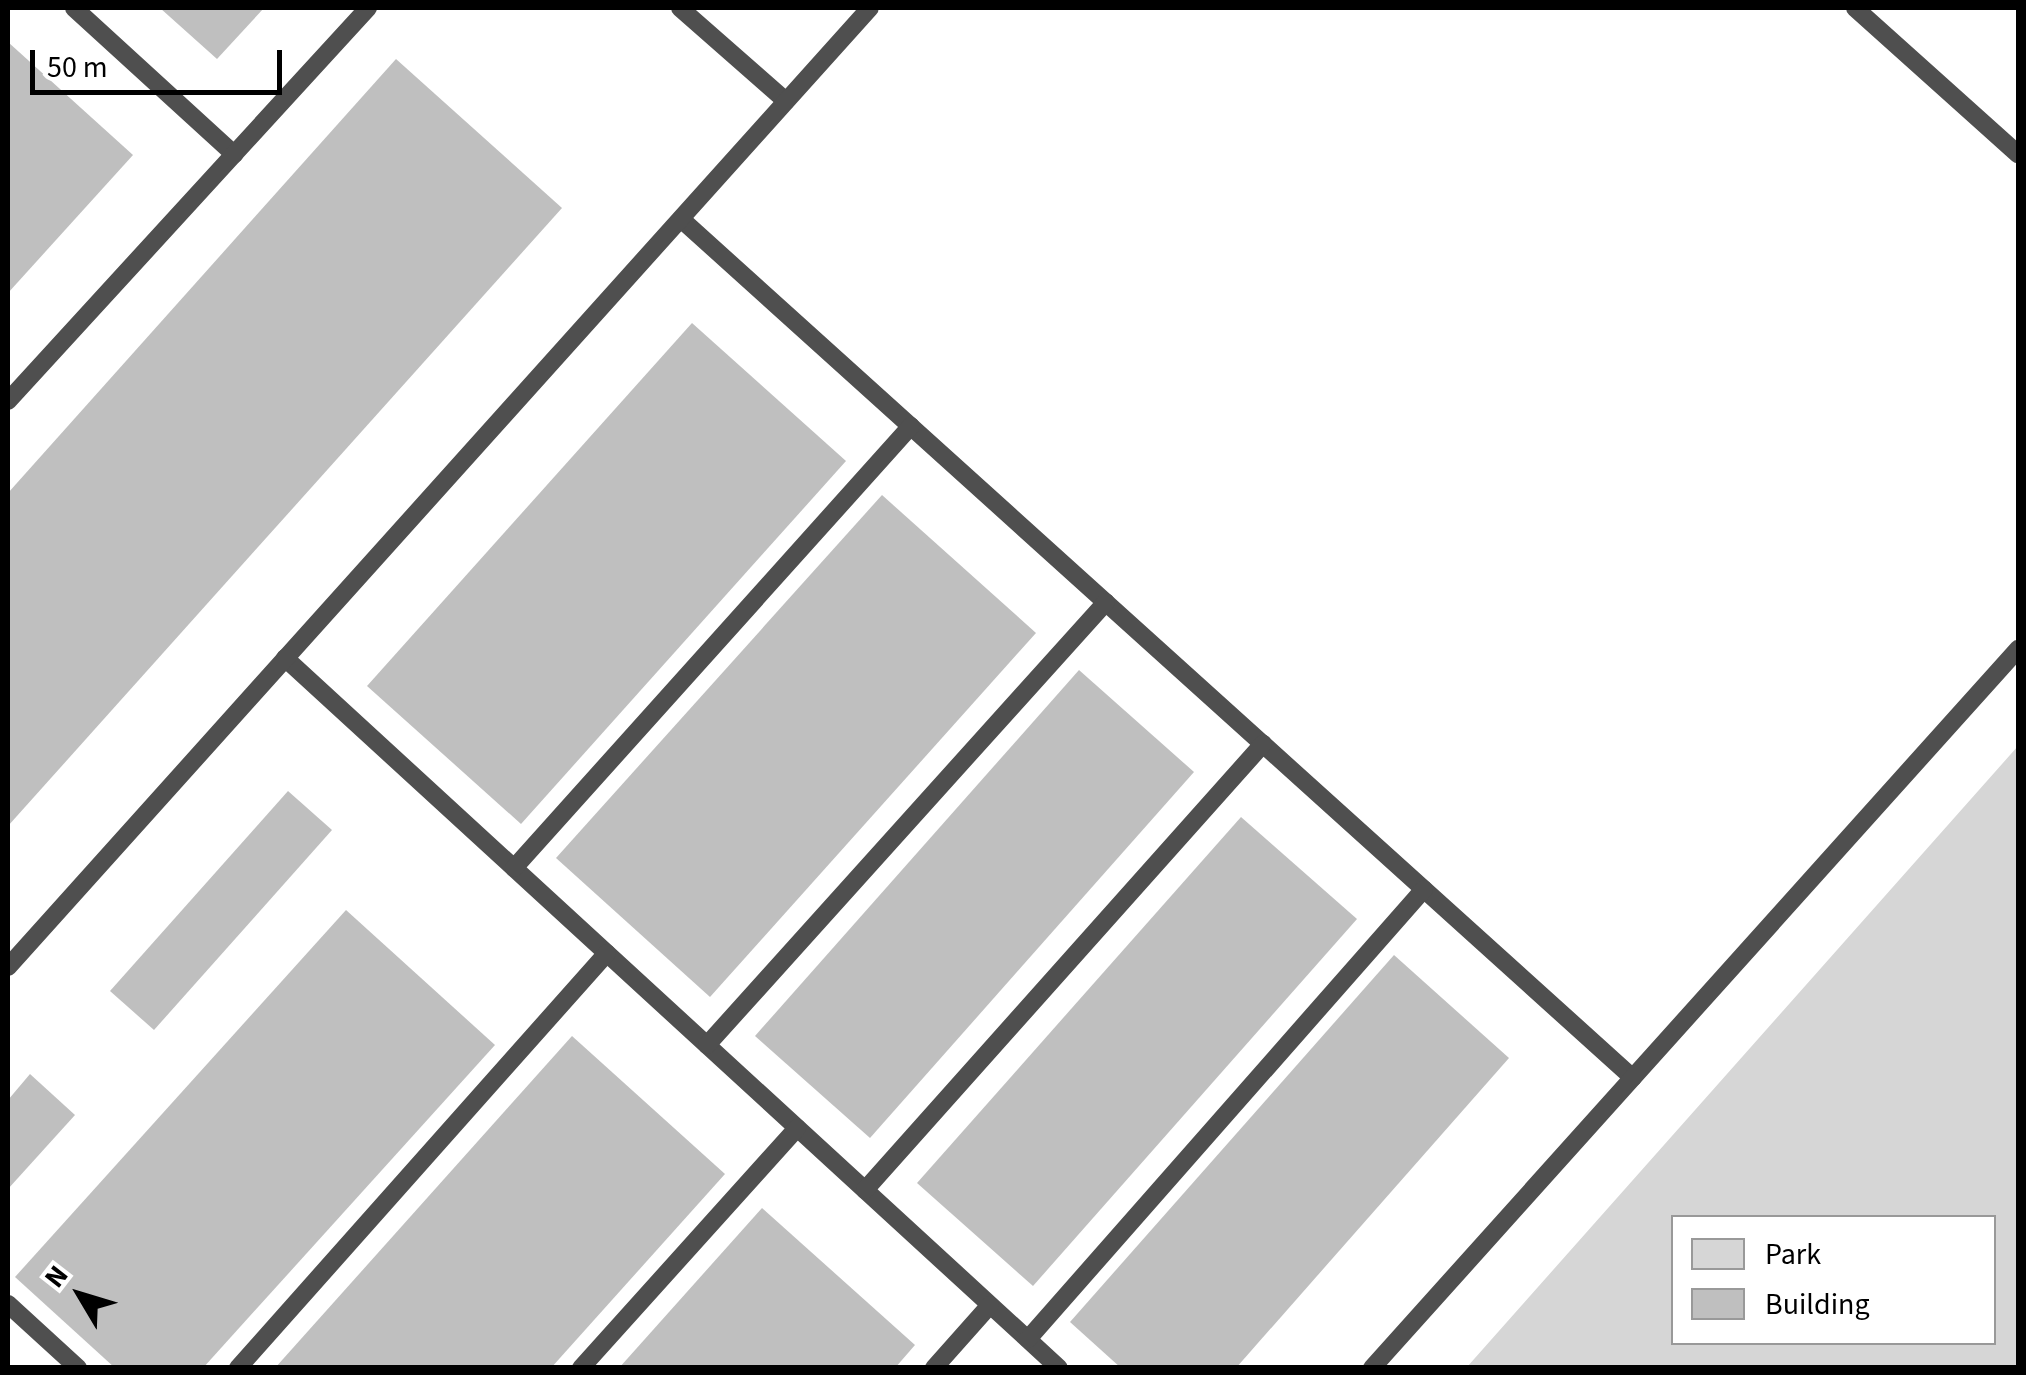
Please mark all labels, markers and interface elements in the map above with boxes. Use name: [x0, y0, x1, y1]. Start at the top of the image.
scale bar: [35, 30, 288, 92]
text: 50 m: [47, 46, 108, 89]
legend: [1671, 1215, 1996, 1345]
text: Park: [1765, 1233, 1821, 1276]
north arrow: [30, 1245, 130, 1345]
text: N: [35, 1257, 78, 1296]
text: Building: [1765, 1283, 1870, 1326]

